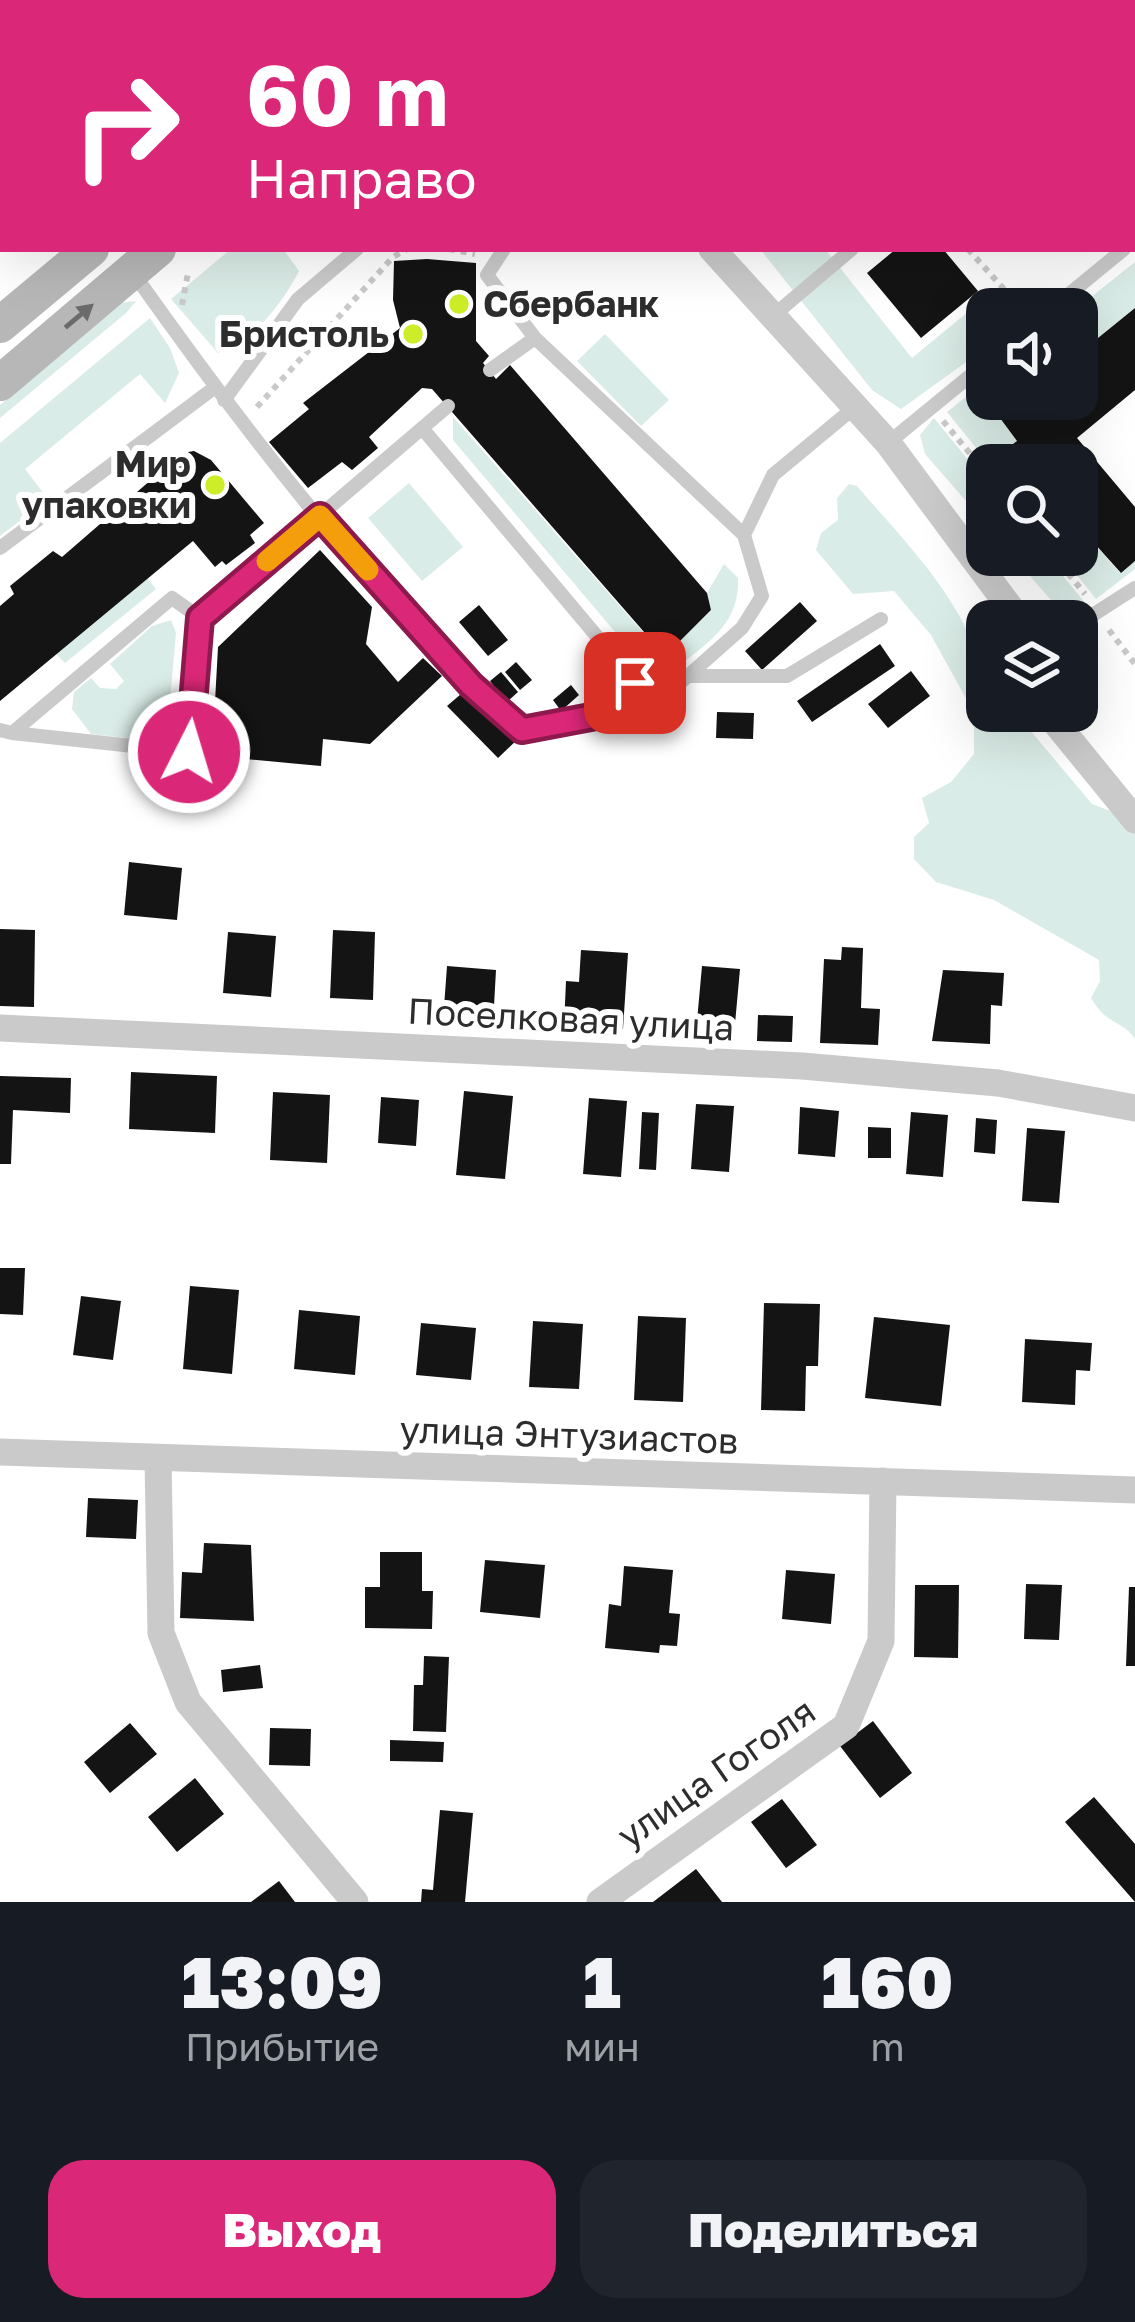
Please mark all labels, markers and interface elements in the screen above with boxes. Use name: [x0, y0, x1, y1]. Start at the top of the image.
text: 60 m: [246, 44, 448, 144]
icon: right: [48, 48, 204, 204]
text: Направо: [246, 145, 477, 210]
place label: Сбербанк: [483, 282, 659, 325]
map controls: [966, 288, 1098, 732]
button: sound: [966, 288, 1098, 420]
marker: Сбербанк: [446, 291, 472, 317]
one-way arrow: [64, 303, 94, 329]
place label: Бристоль: [219, 312, 389, 355]
marker: Бристоль: [400, 321, 426, 347]
place label: Мир упаковки: [21, 442, 191, 526]
button: search: [966, 444, 1098, 576]
marker: Мир упаковки: [202, 472, 228, 498]
button: layers: [966, 600, 1098, 732]
pin: [584, 632, 686, 734]
icon: arrive: [602, 650, 668, 716]
position arrow: [126, 689, 252, 815]
street label: Поселковая улица: [407, 988, 735, 1049]
street label: улица Энтузиастов: [399, 1407, 739, 1462]
street label: улица Гоголя: [609, 1689, 823, 1857]
text: 13:09: [181, 1937, 383, 2024]
text: 1: [583, 1937, 621, 2024]
text: 160: [821, 1937, 954, 2024]
text: Прибытие: [185, 2023, 379, 2070]
text: мин: [564, 2023, 640, 2070]
text: m: [870, 2023, 905, 2070]
button: Выход: [48, 2160, 556, 2298]
button: Поделиться: [580, 2160, 1087, 2298]

